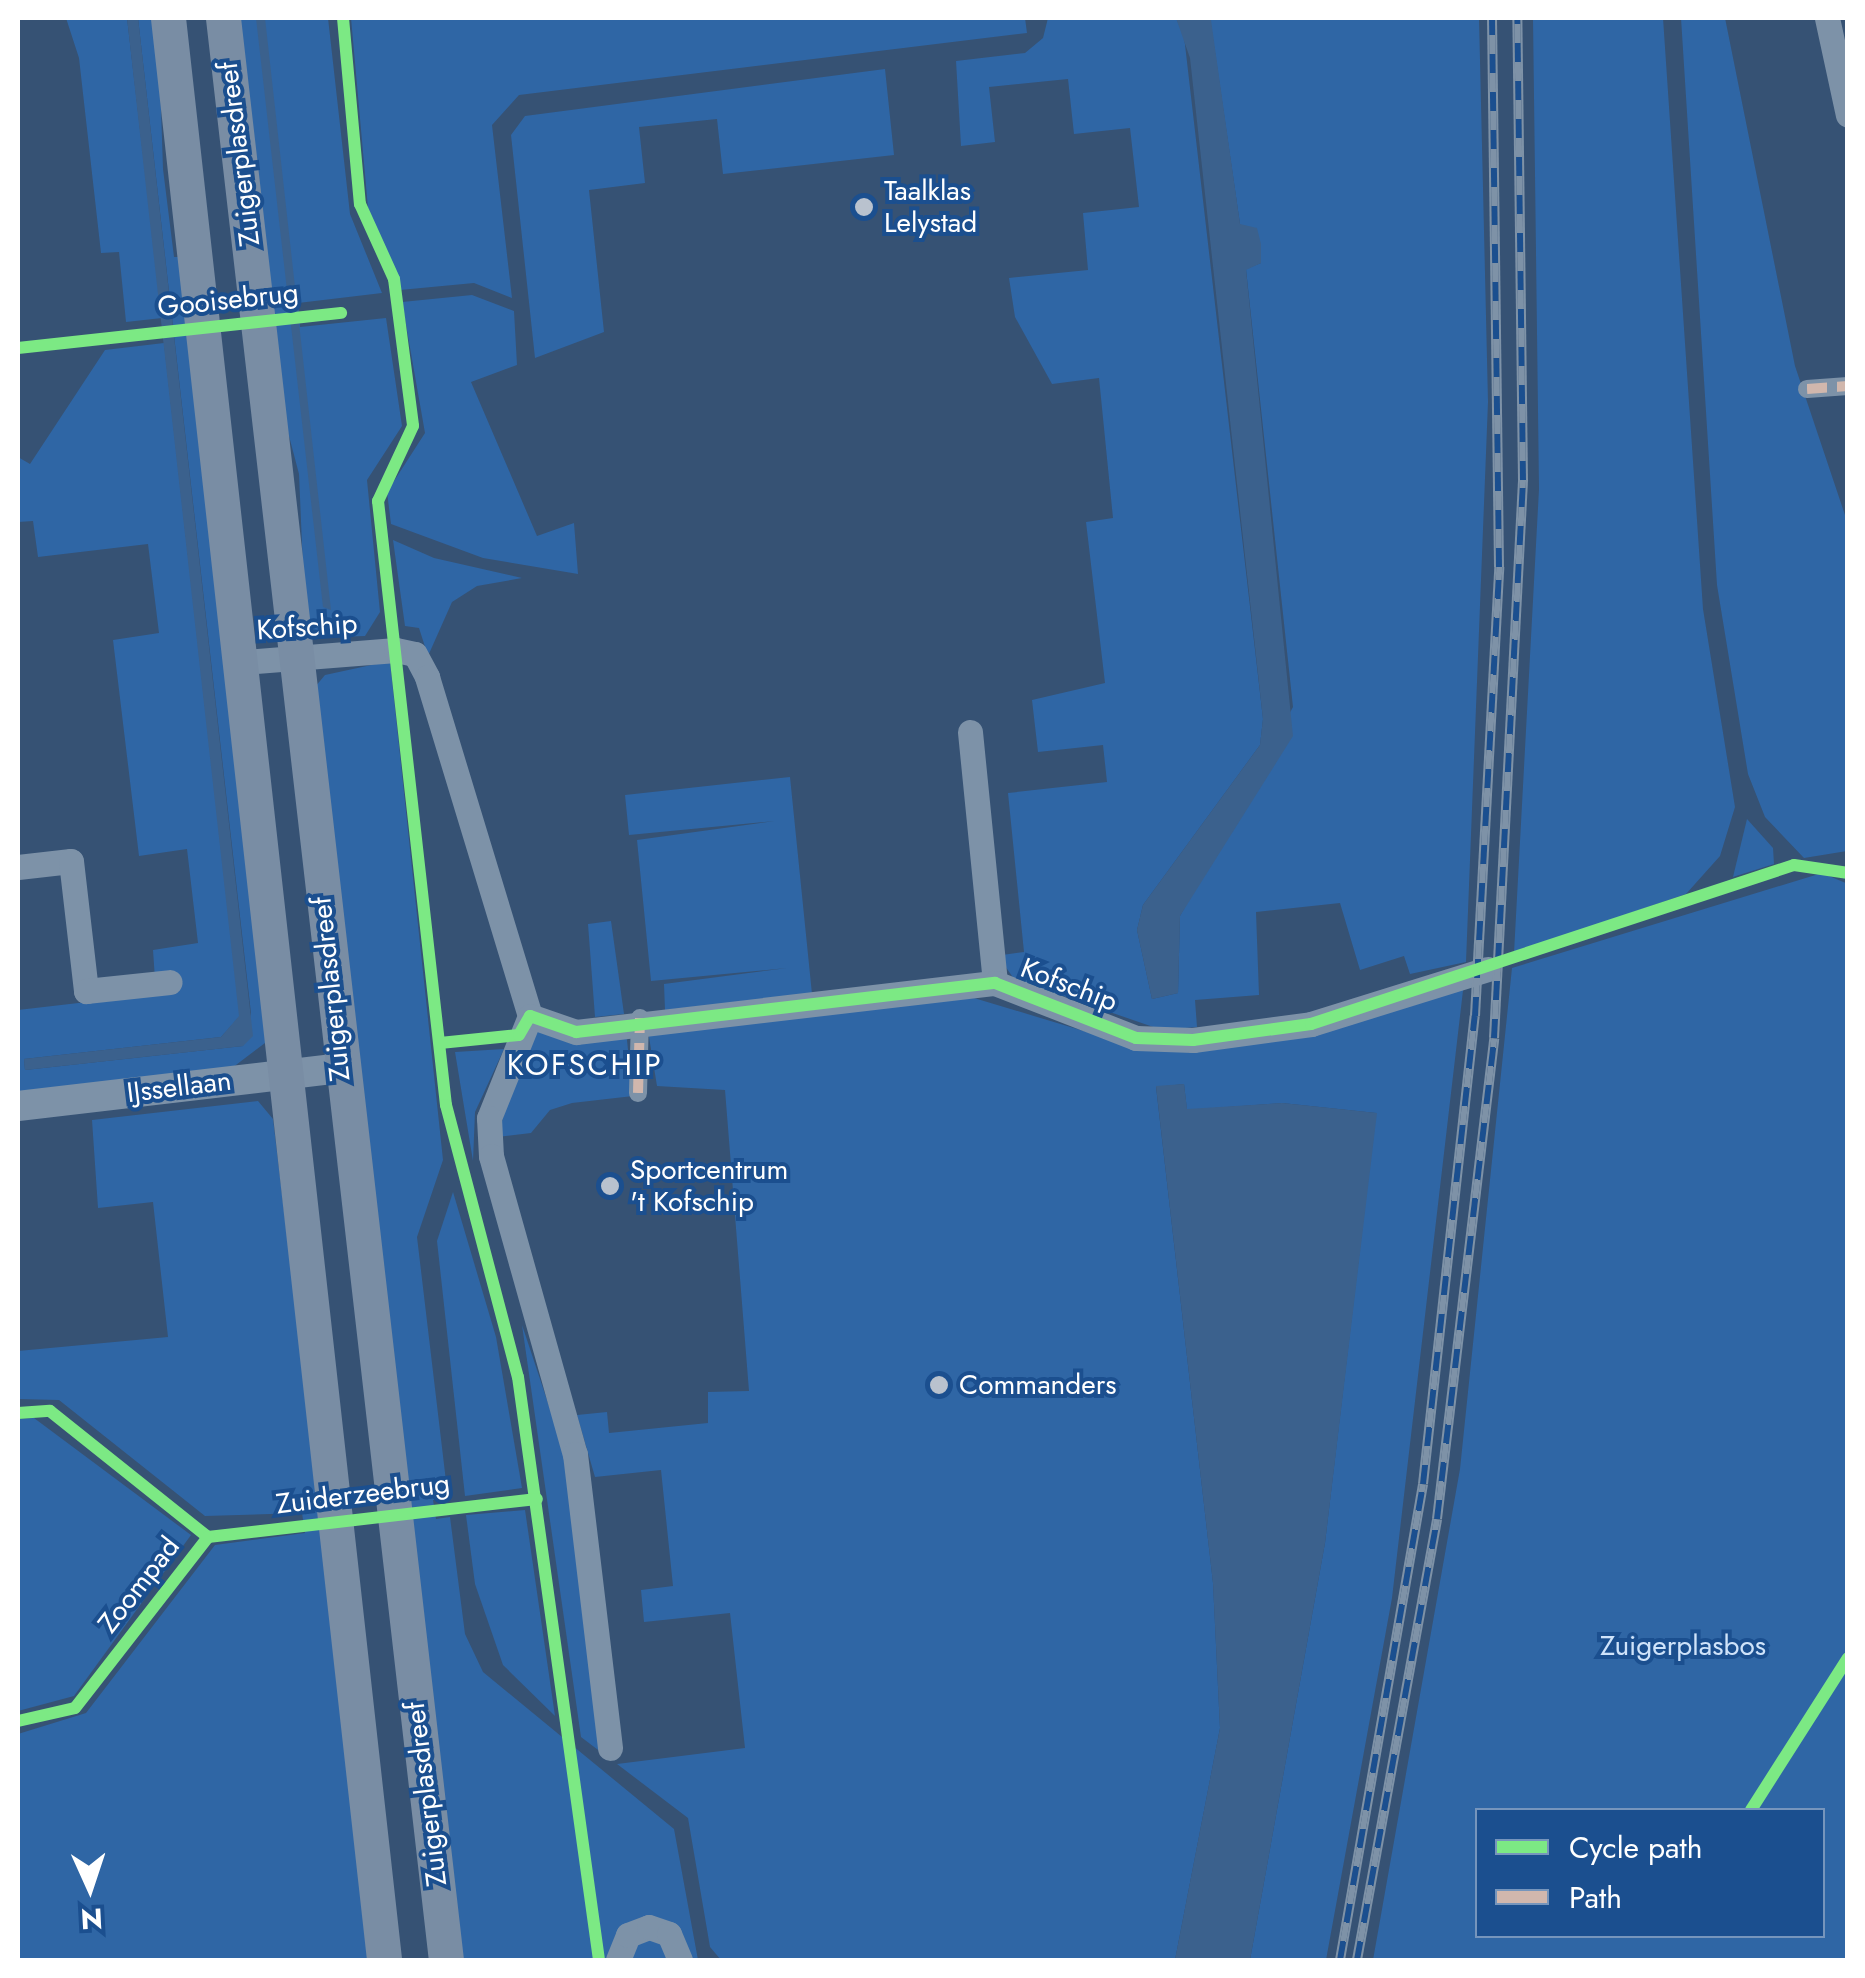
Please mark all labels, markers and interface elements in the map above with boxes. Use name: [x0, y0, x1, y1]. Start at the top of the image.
street label: Zuigerplasdreef: [211, 60, 267, 248]
place label: Taalklas Lelystad: [884, 174, 977, 240]
marker: Taalklas Lelystad: [853, 196, 875, 218]
street label: Gooisebrug: [156, 276, 300, 324]
street label: Kofschip: [256, 607, 358, 647]
street label: Zuigerplasdreef: [305, 895, 357, 1083]
street label: Kofschip: [1016, 951, 1122, 1019]
district label: KOFSCHIP: [507, 1047, 663, 1083]
street label: IJssellaan: [125, 1064, 233, 1110]
place label: Sportcentrum 't Kofschip: [630, 1153, 788, 1219]
marker: Sportcentrum 't Kofschip: [599, 1175, 621, 1197]
place label: Commanders: [959, 1368, 1117, 1402]
marker: Commanders: [928, 1374, 950, 1396]
street label: Zuiderzeebrug: [274, 1467, 452, 1521]
street label: Zoompad: [91, 1530, 187, 1640]
park label: Zuigerplasbos: [1600, 1629, 1766, 1663]
street label: Zuigerplasdreef: [398, 1700, 454, 1888]
legend: [1475, 1808, 1825, 1938]
text: Cycle path: [1569, 1826, 1702, 1869]
north arrow: [40, 1838, 140, 1938]
text: Path: [1569, 1876, 1622, 1919]
text: N: [79, 1897, 104, 1940]

